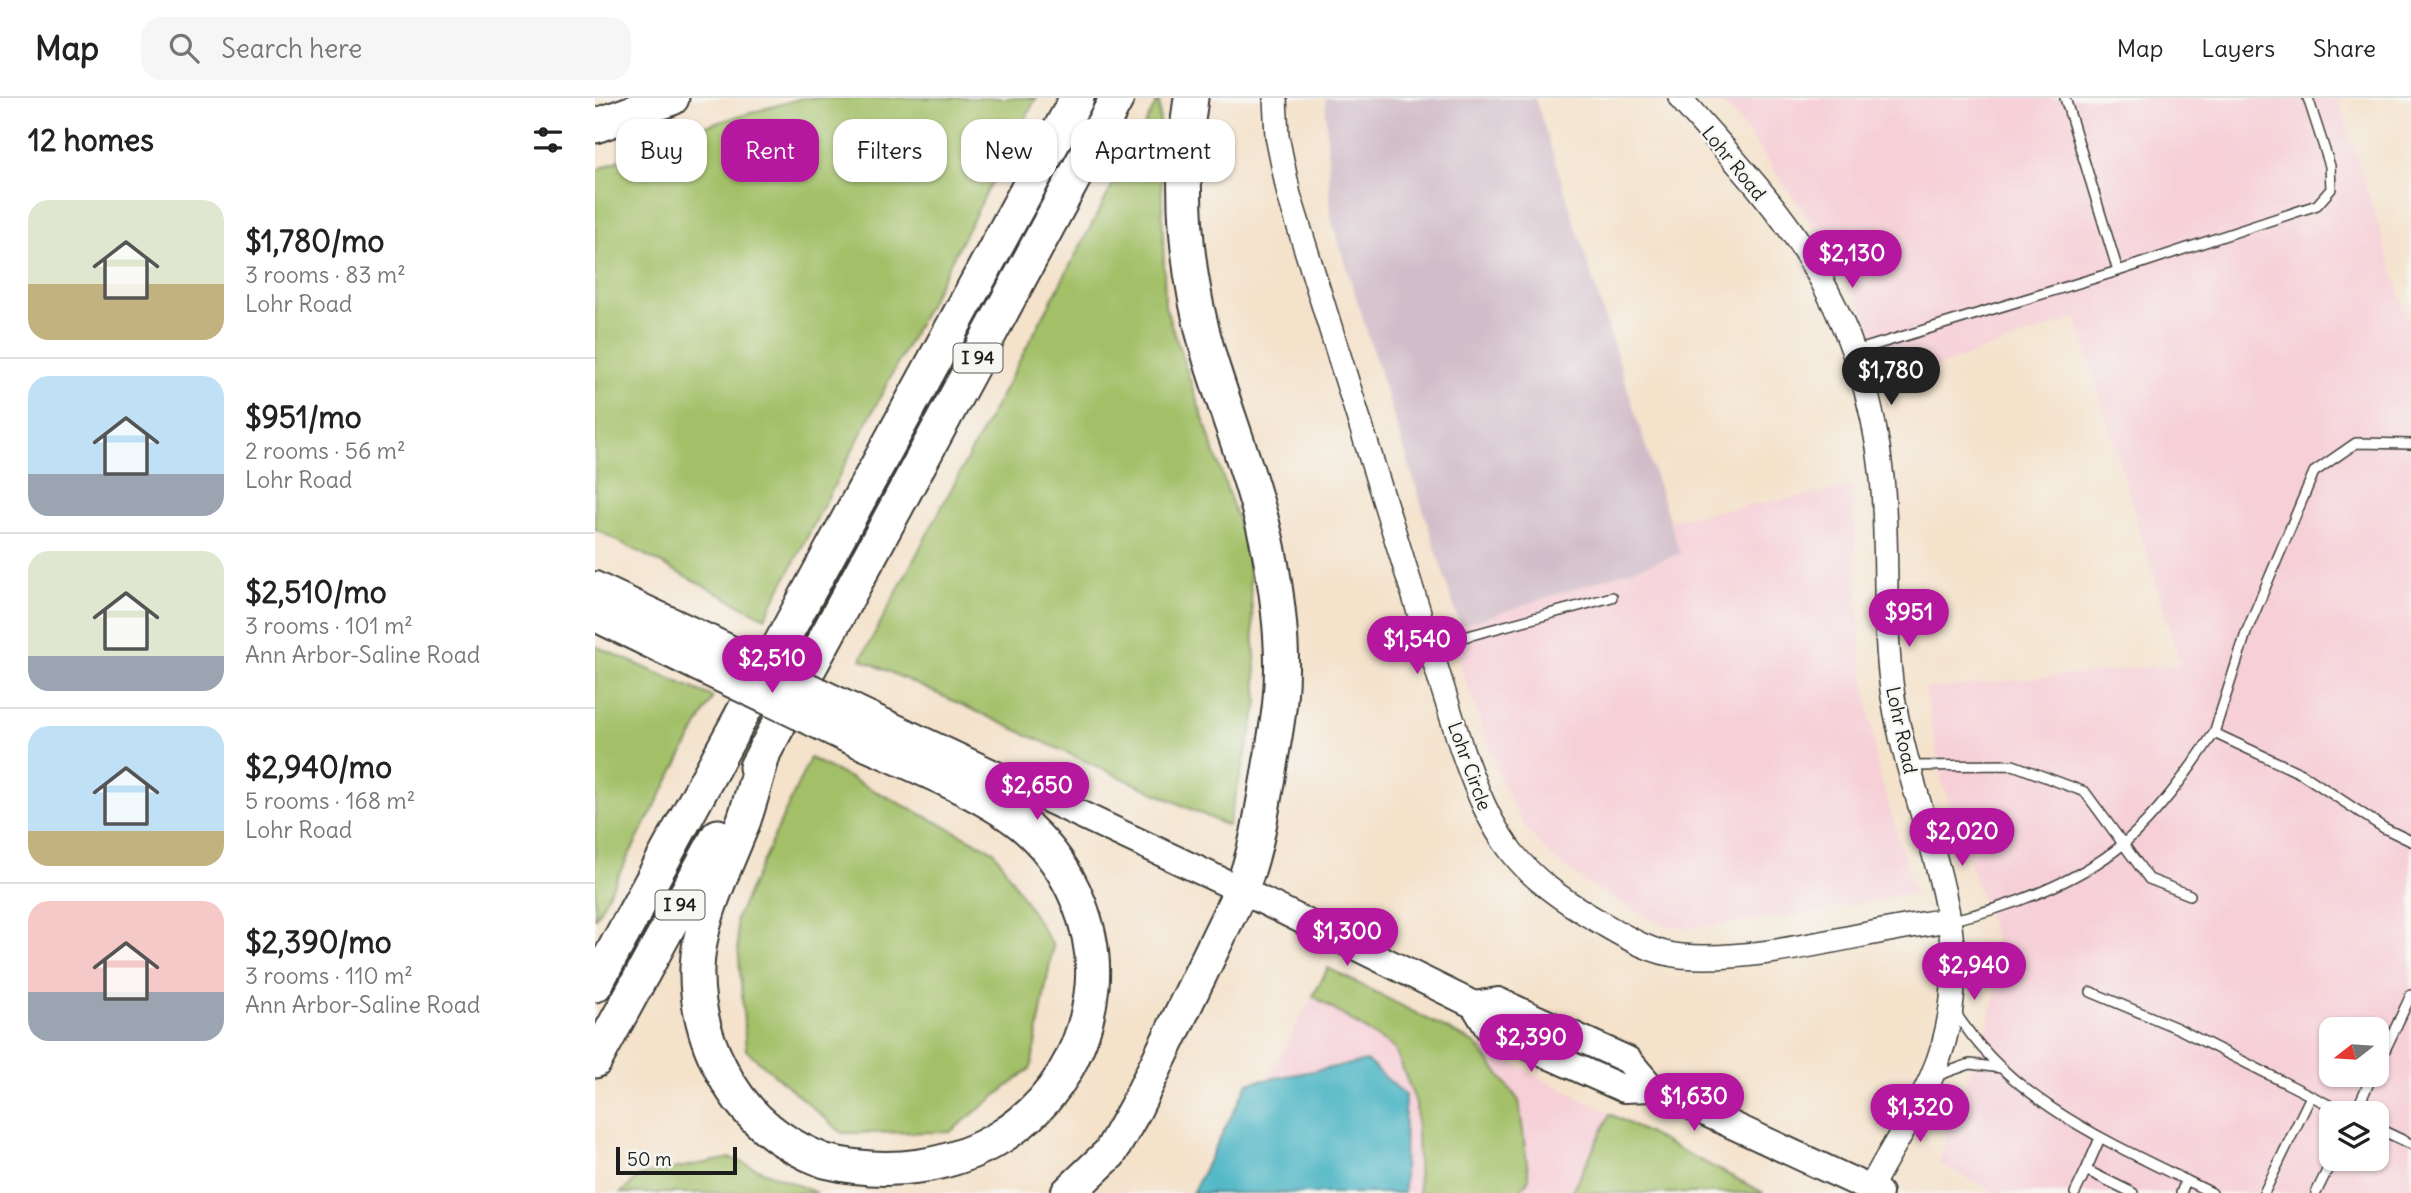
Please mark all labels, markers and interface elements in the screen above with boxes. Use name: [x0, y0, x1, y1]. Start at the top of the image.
search box: [141, 17, 631, 80]
text: Map: [35, 27, 99, 69]
icon: search: [165, 29, 203, 67]
text: Search here: [221, 32, 362, 65]
text: Map: [2117, 33, 2163, 63]
text: Layers: [2201, 33, 2275, 63]
text: Share: [2313, 33, 2376, 63]
chip: Buy: [616, 119, 707, 182]
chip: Rent: [721, 119, 819, 182]
chip: Filters: [833, 119, 947, 182]
chip: New: [961, 119, 1057, 182]
chip: Apartment: [1071, 119, 1235, 182]
text: 12 homes: [28, 121, 154, 159]
icon: filters: [529, 121, 567, 159]
street label: Lohr Road: [1697, 121, 1771, 205]
text: $1,780/mo: [245, 222, 384, 260]
icon: home: [84, 228, 168, 312]
pin: $2,130: [1795, 230, 1909, 290]
text: $2,130: [1819, 238, 1885, 267]
text: 3 rooms · 83 m²: [245, 260, 406, 289]
text: Lohr Road: [245, 289, 352, 318]
road number: I 94: [953, 344, 1003, 372]
pin: $1,780: [1834, 348, 1948, 407]
text: $1,780: [1858, 355, 1924, 384]
text: $951/mo: [245, 398, 362, 436]
icon: home: [84, 404, 168, 488]
text: 2 rooms · 56 m²: [245, 436, 406, 465]
text: Lohr Road: [245, 465, 352, 494]
text: $2,510/mo: [245, 573, 387, 611]
icon: home: [84, 579, 168, 663]
pin: $951: [1868, 589, 1950, 649]
text: $951: [1885, 597, 1933, 626]
text: 3 rooms · 101 m²: [245, 611, 413, 640]
pin: $1,540: [1360, 616, 1474, 676]
text: $1,540: [1383, 624, 1451, 653]
pin: $2,510: [715, 636, 829, 695]
text: Ann Arbor-Saline Road: [245, 640, 480, 669]
text: $2,510: [738, 643, 806, 672]
street label: Lohr Road: [1881, 684, 1923, 776]
street label: Lohr Circle: [1443, 718, 1497, 814]
text: $2,940/mo: [245, 748, 392, 786]
icon: home: [84, 754, 168, 838]
pin: $2,650: [980, 762, 1094, 822]
text: $2,650: [1001, 770, 1073, 799]
text: 5 rooms · 168 m²: [245, 786, 415, 815]
pin: $2,020: [1905, 808, 2019, 868]
text: Lohr Road: [245, 815, 352, 844]
text: $2,020: [1925, 816, 1999, 845]
road number: I 94: [655, 890, 705, 920]
pin: $1,300: [1290, 908, 1404, 968]
text: $1,300: [1312, 916, 1382, 945]
text: $2,390/mo: [245, 923, 392, 961]
icon: home: [84, 929, 168, 1013]
pin: $2,940: [1917, 942, 2031, 1002]
text: $2,940: [1938, 950, 2010, 979]
text: 3 rooms · 110 m²: [245, 961, 413, 990]
text: Ann Arbor-Saline Road: [245, 990, 480, 1019]
pin: $2,390: [1474, 1014, 1588, 1074]
north arrow: [2319, 1017, 2389, 1087]
map controls: [2319, 1017, 2389, 1171]
text: $2,390: [1495, 1022, 1567, 1051]
pin: $1,630: [1637, 1074, 1751, 1133]
text: $1,630: [1660, 1081, 1728, 1110]
pin: $1,320: [1863, 1084, 1977, 1144]
text: $1,320: [1886, 1092, 1954, 1121]
button: layers: [2319, 1101, 2389, 1171]
scale bar: [616, 1144, 737, 1176]
text: 50 m: [627, 1147, 672, 1171]

